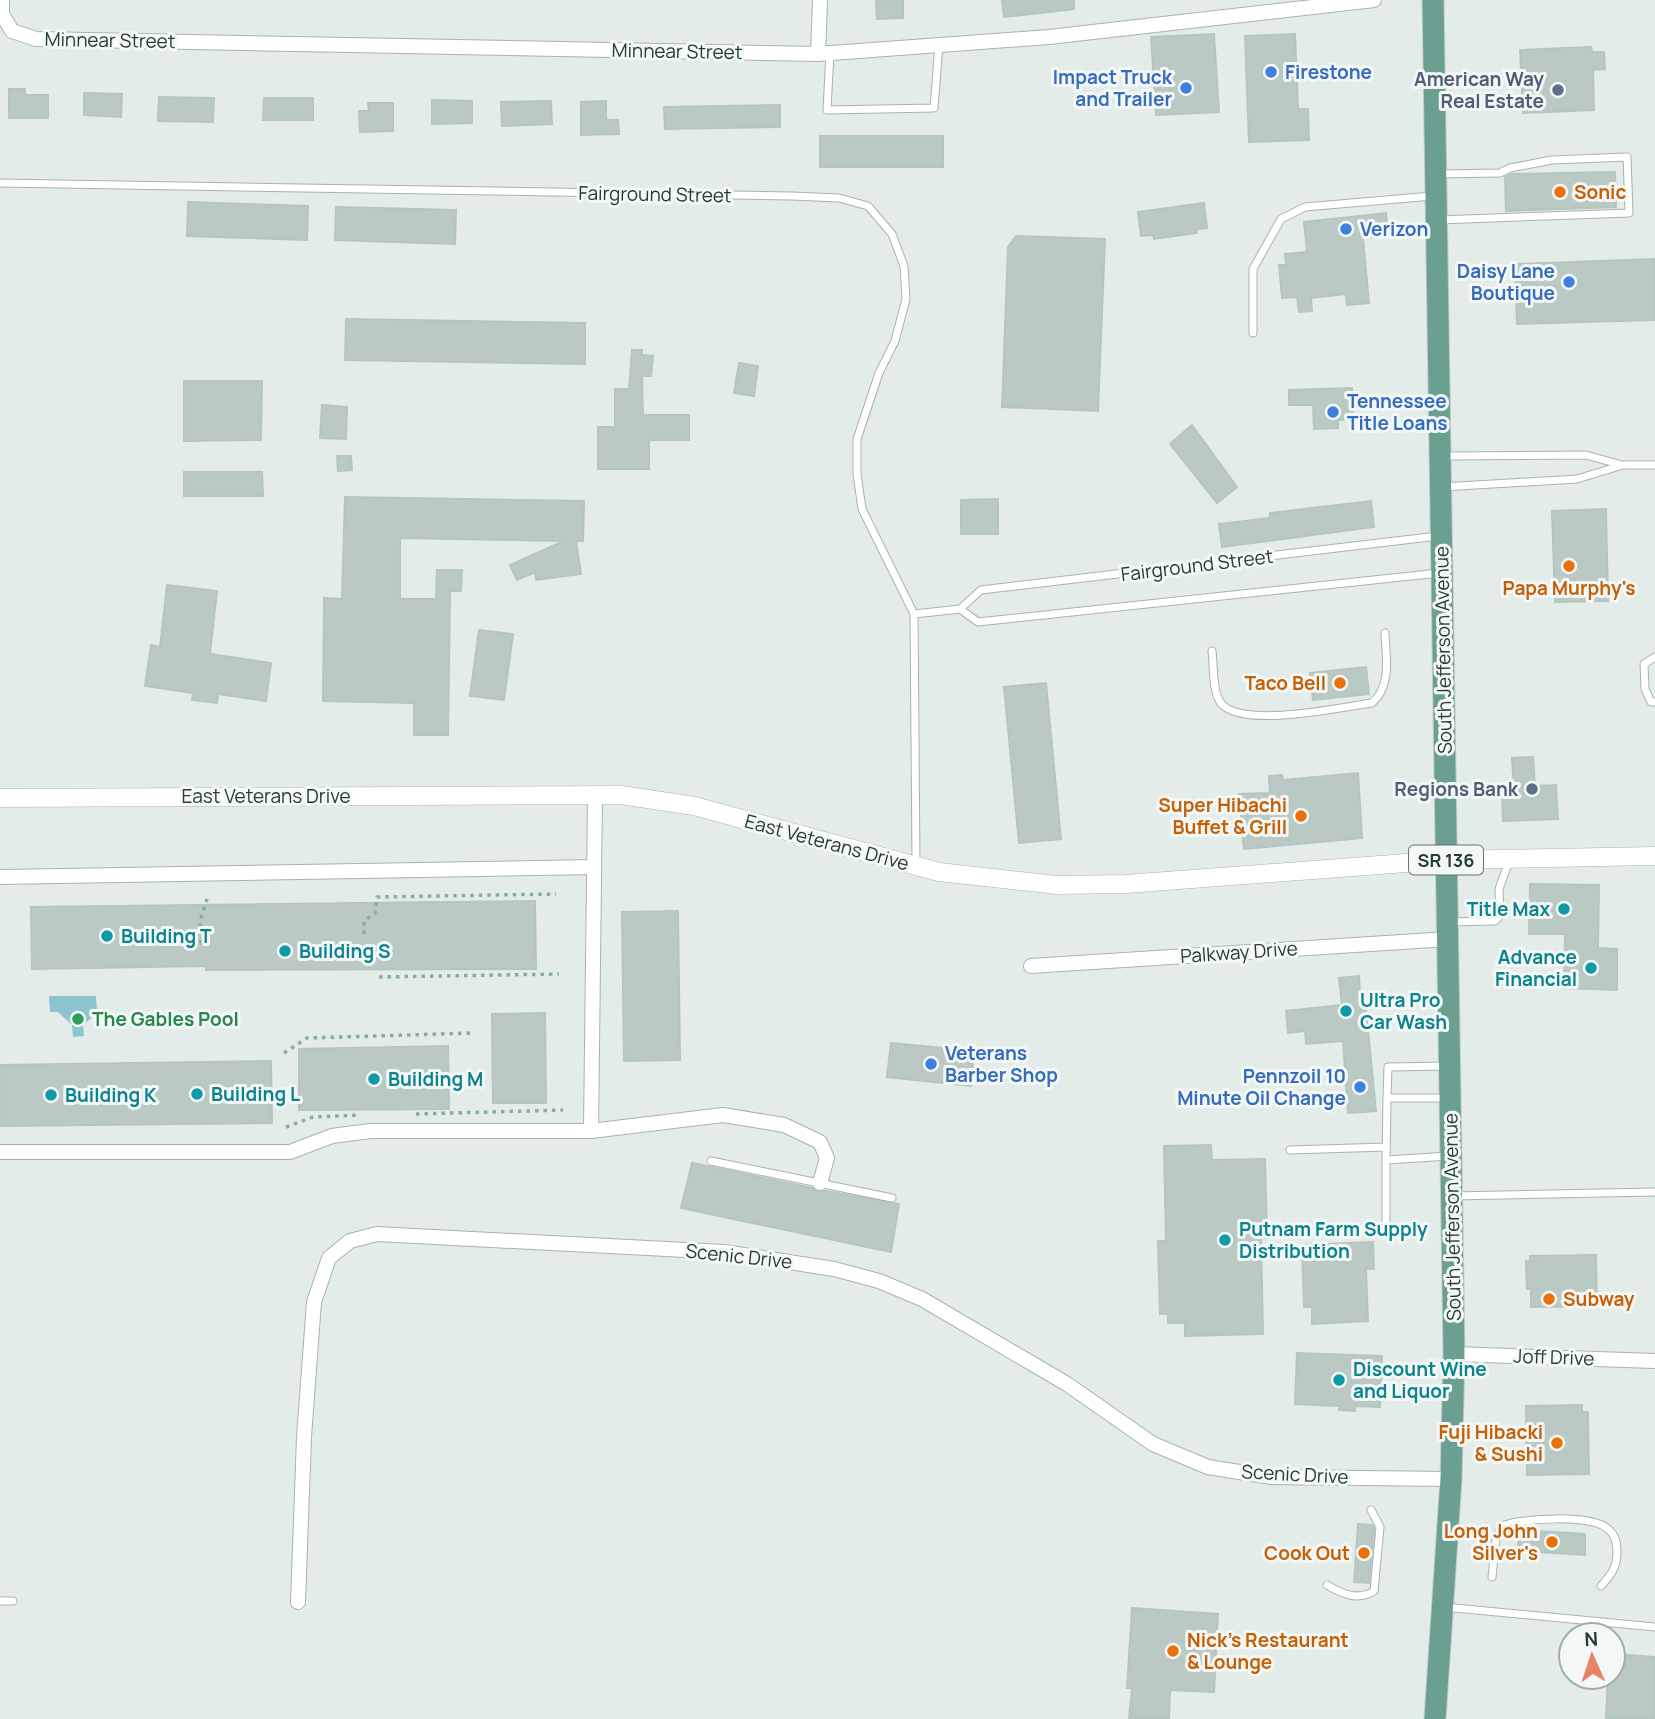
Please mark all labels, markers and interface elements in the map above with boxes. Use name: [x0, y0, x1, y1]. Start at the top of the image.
street label: Minnear Street: [44, 26, 176, 54]
street label: Minnear Street: [611, 37, 743, 65]
place label: Firestone: [1285, 59, 1372, 85]
place label: Impact Truck and Trailer: [1053, 64, 1173, 112]
marker: Firestone: [1263, 64, 1279, 80]
place label: American Way Real Estate: [1414, 66, 1544, 114]
marker: Impact Truck and Trailer: [1178, 80, 1194, 96]
marker: American Way Real Estate: [1550, 82, 1566, 98]
place label: Sonic: [1574, 179, 1626, 205]
street label: Fairground Street: [578, 180, 732, 208]
marker: Sonic: [1552, 184, 1568, 200]
place label: Verizon: [1360, 216, 1428, 242]
marker: Verizon: [1338, 221, 1354, 237]
place label: Daisy Lane Boutique: [1457, 258, 1555, 306]
marker: Daisy Lane Boutique: [1561, 274, 1577, 290]
place label: Tennessee Title Loans: [1347, 388, 1448, 436]
marker: Tennessee Title Loans: [1325, 404, 1341, 420]
street label: Fairground Street: [1119, 543, 1275, 587]
street label: South Jefferson Avenue: [1428, 546, 1458, 754]
marker: Papa Murphy's: [1561, 558, 1577, 574]
place label: Papa Murphy's: [1503, 575, 1635, 601]
place label: Taco Bell: [1245, 670, 1326, 696]
marker: Taco Bell: [1332, 675, 1348, 691]
place label: Regions Bank: [1394, 776, 1519, 802]
marker: Regions Bank: [1524, 781, 1540, 797]
street label: East Veterans Drive: [181, 783, 351, 809]
place label: Super Hibachi Buffet & Grill: [1158, 792, 1287, 840]
street label: East Veterans Drive: [742, 808, 912, 876]
marker: Super Hibachi Buffet & Grill: [1293, 808, 1309, 824]
road number: SR 136: [1409, 846, 1483, 874]
place label: Title Max: [1467, 896, 1550, 922]
marker: Title Max: [1556, 901, 1572, 917]
place label: Building T: [121, 923, 212, 949]
marker: Building T: [99, 928, 115, 944]
street label: Palkway Drive: [1179, 935, 1299, 969]
place label: Building S: [299, 938, 390, 964]
marker: Building S: [277, 943, 293, 959]
place label: Advance Financial: [1495, 944, 1577, 992]
marker: Advance Financial: [1583, 960, 1599, 976]
place label: Ultra Pro Car Wash: [1360, 987, 1447, 1035]
marker: Ultra Pro Car Wash: [1338, 1003, 1354, 1019]
place label: The Gables Pool: [92, 1006, 239, 1032]
marker: The Gables Pool: [70, 1011, 86, 1027]
place label: Veterans Barber Shop: [945, 1040, 1058, 1088]
marker: Veterans Barber Shop: [923, 1056, 939, 1072]
place label: Pennzoil 10 Minute Oil Change: [1177, 1063, 1346, 1111]
place label: Building M: [388, 1066, 483, 1092]
marker: Building M: [366, 1071, 382, 1087]
marker: Pennzoil 10 Minute Oil Change: [1352, 1079, 1368, 1095]
place label: Building L: [211, 1081, 300, 1107]
place label: Building K: [65, 1082, 157, 1108]
marker: Building L: [189, 1086, 205, 1102]
marker: Building K: [43, 1087, 59, 1103]
street label: South Jefferson Avenue: [1437, 1113, 1467, 1321]
place label: Putnam Farm Supply Distribution: [1239, 1216, 1428, 1264]
marker: Putnam Farm Supply Distribution: [1217, 1232, 1233, 1248]
street label: Scenic Drive: [684, 1237, 794, 1275]
place label: Subway: [1563, 1286, 1635, 1312]
marker: Subway: [1541, 1291, 1557, 1307]
street label: Joff Drive: [1513, 1343, 1595, 1371]
place label: Discount Wine and Liquor: [1353, 1356, 1487, 1404]
marker: Discount Wine and Liquor: [1331, 1372, 1347, 1388]
place label: Fuji Hibacki & Sushi: [1438, 1419, 1543, 1467]
marker: Fuji Hibacki & Sushi: [1549, 1435, 1565, 1451]
street label: Scenic Drive: [1241, 1458, 1349, 1490]
place label: Long John Silver's: [1444, 1518, 1538, 1566]
marker: Long John Silver's: [1544, 1534, 1560, 1550]
place label: Cook Out: [1264, 1540, 1350, 1566]
marker: Cook Out: [1356, 1545, 1372, 1561]
north arrow: [1557, 1621, 1627, 1691]
text: N: [1584, 1626, 1599, 1652]
place label: Nick's Restaurant & Lounge: [1187, 1627, 1349, 1675]
marker: Nick's Restaurant & Lounge: [1165, 1643, 1181, 1659]

